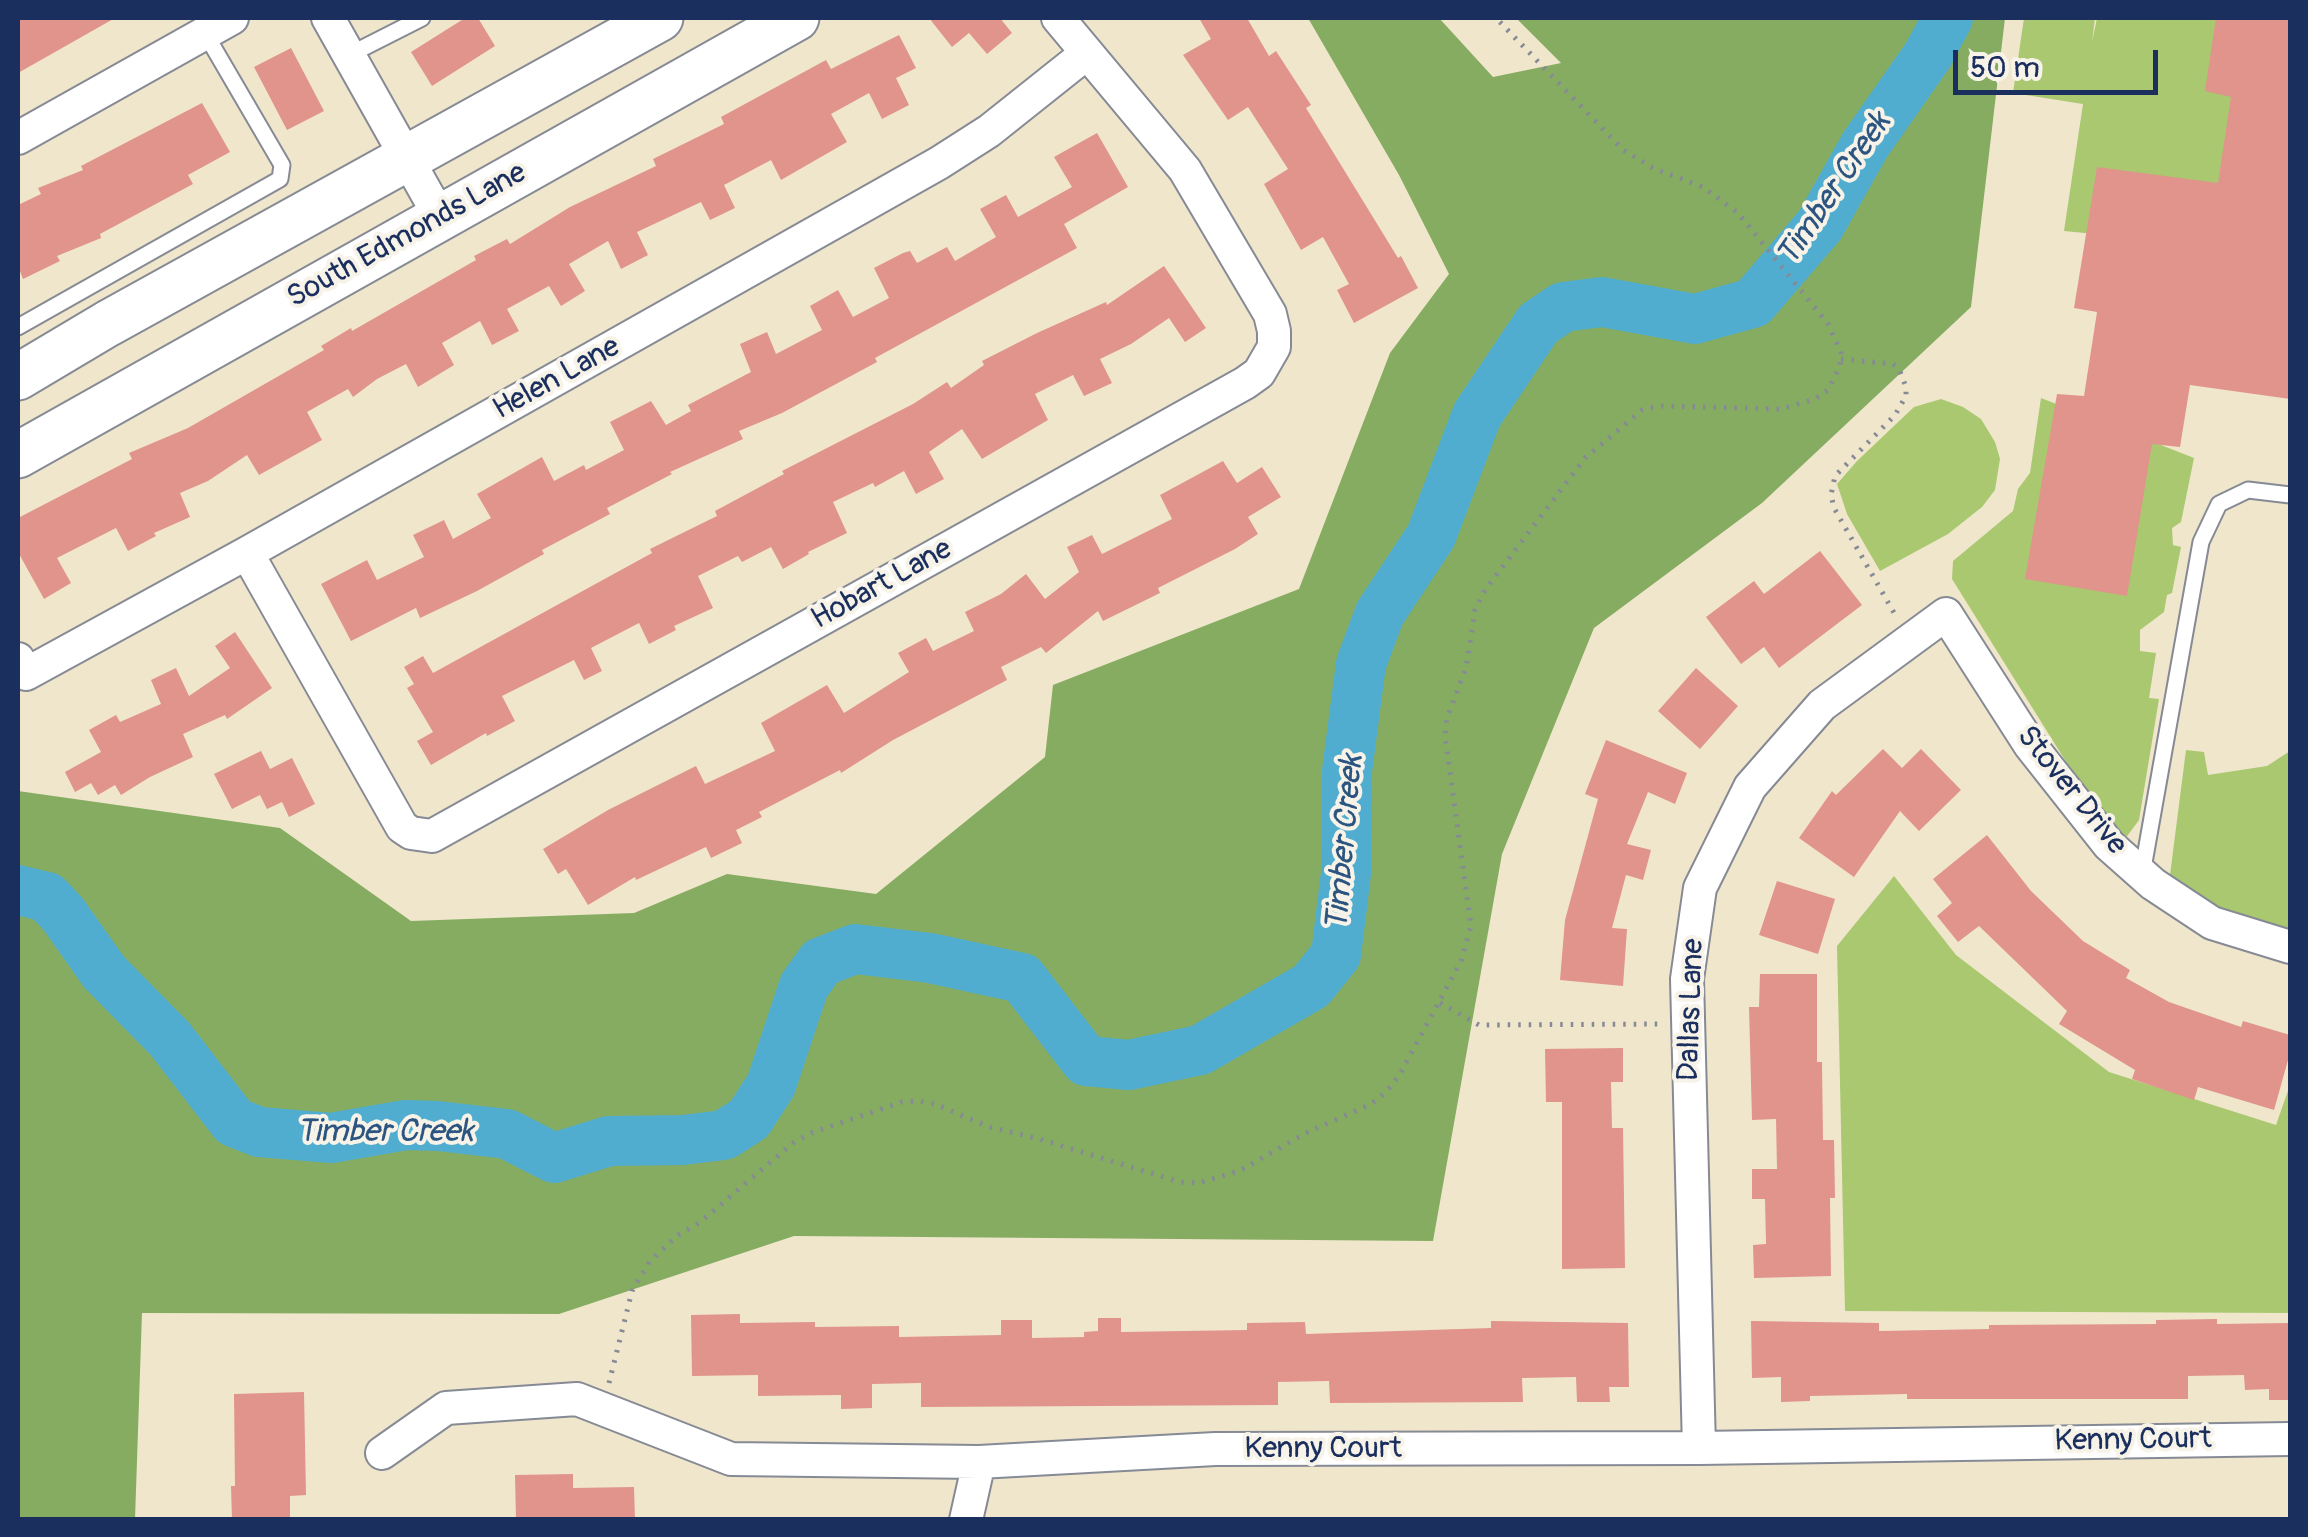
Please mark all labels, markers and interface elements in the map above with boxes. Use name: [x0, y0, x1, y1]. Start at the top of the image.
scale bar: [1958, 30, 2163, 92]
text: 50 m: [1970, 49, 2040, 86]
water label: Timber Creek: [1770, 106, 1900, 274]
street label: South Edmonds Lane: [281, 155, 533, 317]
street label: Helen Lane: [487, 330, 627, 428]
street label: Hobart Lane: [806, 532, 958, 638]
street label: Stover Drive: [2008, 719, 2134, 863]
water label: Timber Creek: [1319, 753, 1373, 933]
street label: Dallas Lane: [1672, 938, 1712, 1082]
water label: Timber Creek: [297, 1114, 473, 1152]
street label: Kenny Court: [2054, 1422, 2212, 1460]
street label: Kenny Court: [1244, 1431, 1402, 1467]

